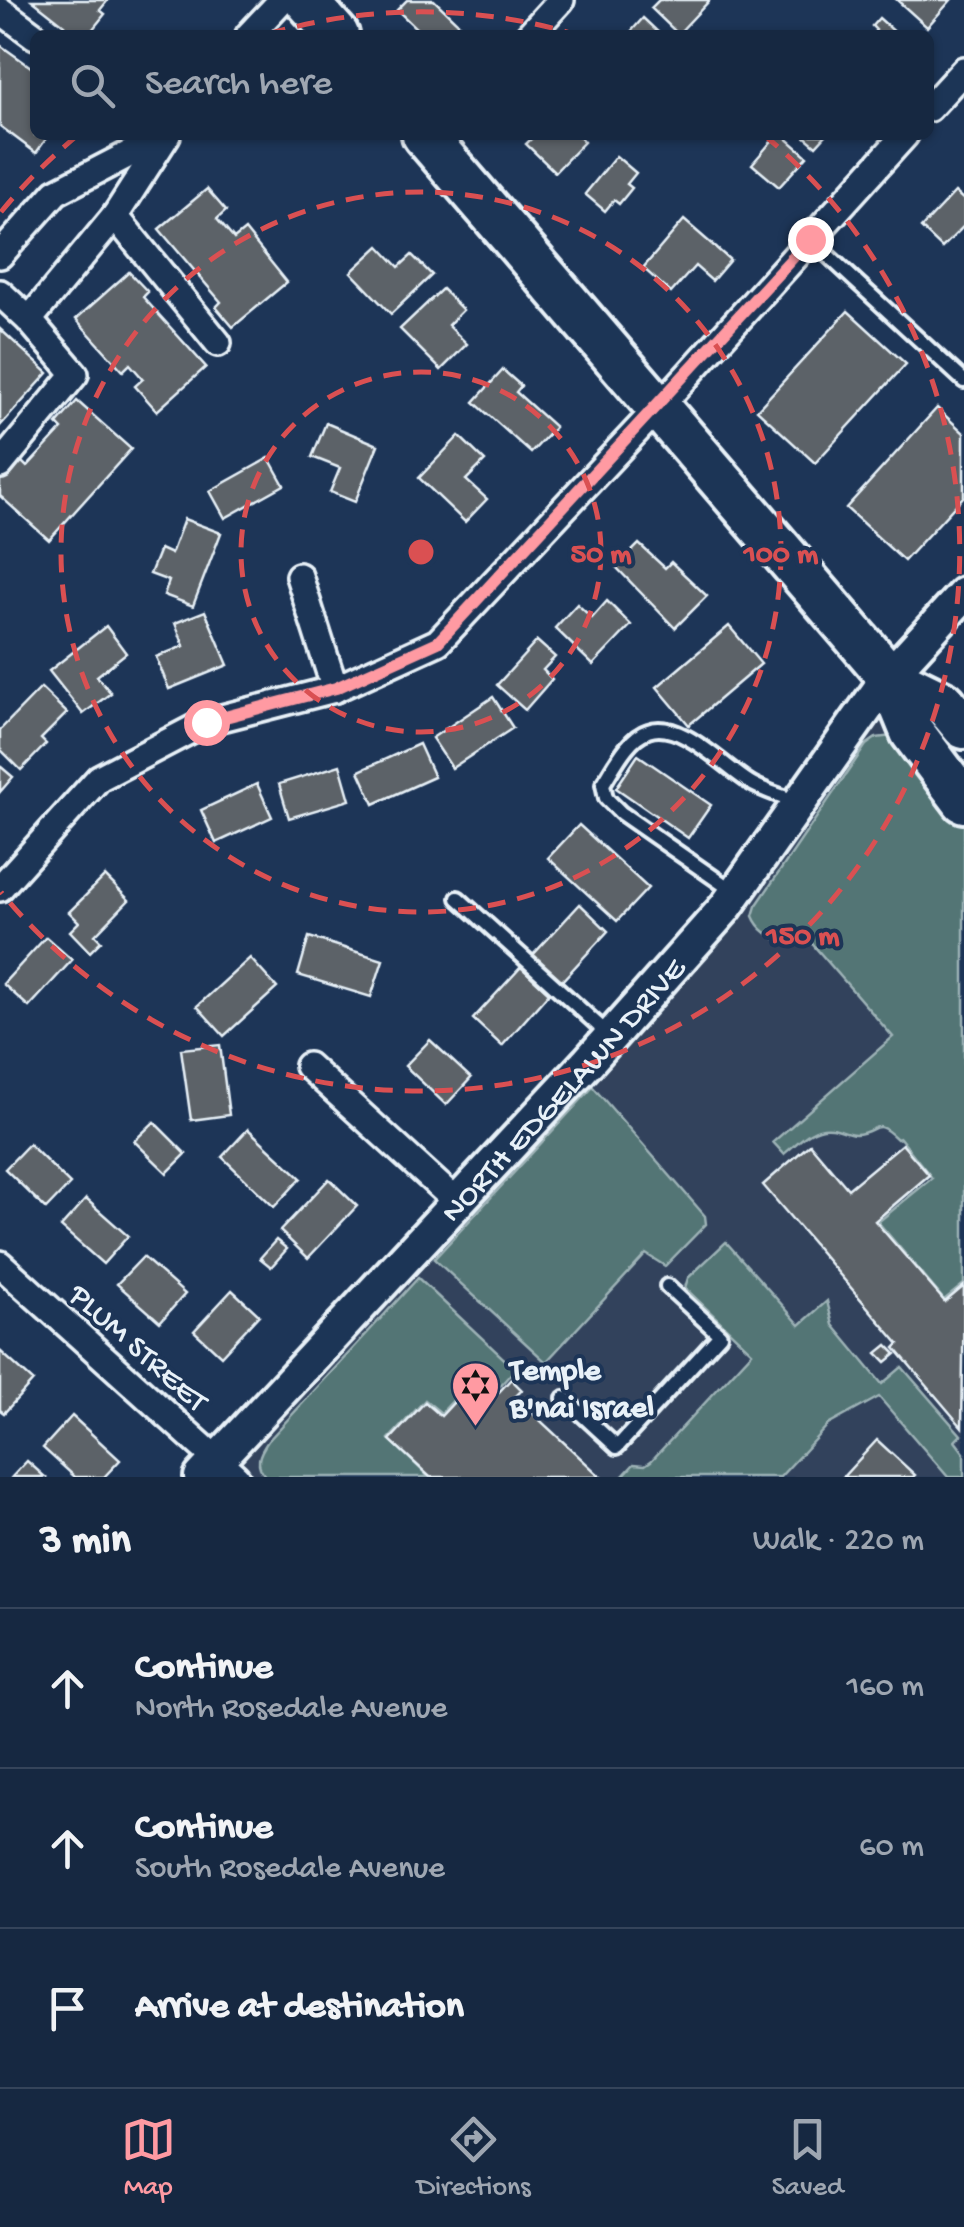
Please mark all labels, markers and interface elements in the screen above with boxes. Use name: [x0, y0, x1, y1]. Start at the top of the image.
search box: [30, 30, 934, 140]
icon: search: [65, 58, 120, 113]
text: Search here: [145, 63, 332, 107]
route end: [788, 217, 834, 263]
centre of rings: [403, 534, 439, 570]
text: 50 m: [570, 539, 632, 574]
text: 100 m: [743, 539, 819, 574]
route start: [184, 700, 230, 746]
text: 150 m: [765, 921, 840, 956]
street label: NORTH EDGELAWN DRIVE: [434, 951, 697, 1232]
street label: PLUM STREET: [59, 1277, 215, 1423]
place label: Temple B'nai Israel: [507, 1354, 654, 1429]
synagogue icon: Temple B'nai Israel: [449, 1360, 501, 1428]
text: 3 min: [40, 1518, 131, 1567]
text: Walk · 220 m: [753, 1523, 924, 1561]
text: Continue: [135, 1647, 273, 1691]
icon: ahead: [40, 1661, 95, 1716]
text: 160 m: [846, 1669, 924, 1707]
text: North Rosedale Avenue: [135, 1691, 447, 1729]
text: Continue: [135, 1807, 273, 1851]
icon: ahead: [40, 1821, 95, 1876]
text: 60 m: [859, 1829, 924, 1867]
text: South Rosedale Avenue: [135, 1851, 445, 1889]
icon: arrive: [40, 1981, 95, 2036]
text: Arrive at destination: [135, 1986, 464, 2030]
tab: Map: [121, 2112, 176, 2205]
tab: Directions: [417, 2112, 531, 2205]
tab: Saved: [772, 2112, 843, 2205]

